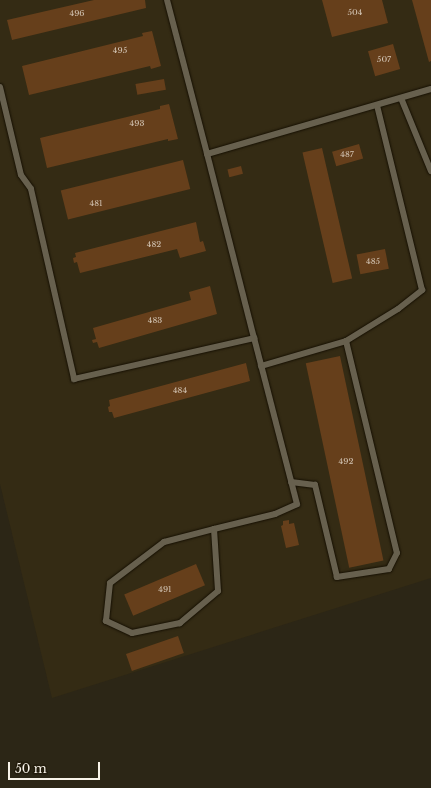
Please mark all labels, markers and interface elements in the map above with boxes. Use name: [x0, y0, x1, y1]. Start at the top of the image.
house number: 504: [348, 8, 362, 18]
house number: 496: [70, 9, 84, 19]
house number: 495: [113, 46, 127, 56]
house number: 507: [377, 55, 391, 65]
house number: 493: [130, 119, 144, 129]
house number: 487: [340, 150, 354, 160]
house number: 481: [89, 199, 103, 209]
house number: 482: [147, 240, 161, 250]
house number: 485: [366, 257, 380, 267]
house number: 483: [148, 316, 162, 326]
house number: 484: [173, 386, 187, 396]
house number: 492: [339, 457, 353, 467]
house number: 491: [158, 585, 172, 595]
scale bar: [10, 754, 102, 780]
text: 50 m: [15, 761, 47, 776]

